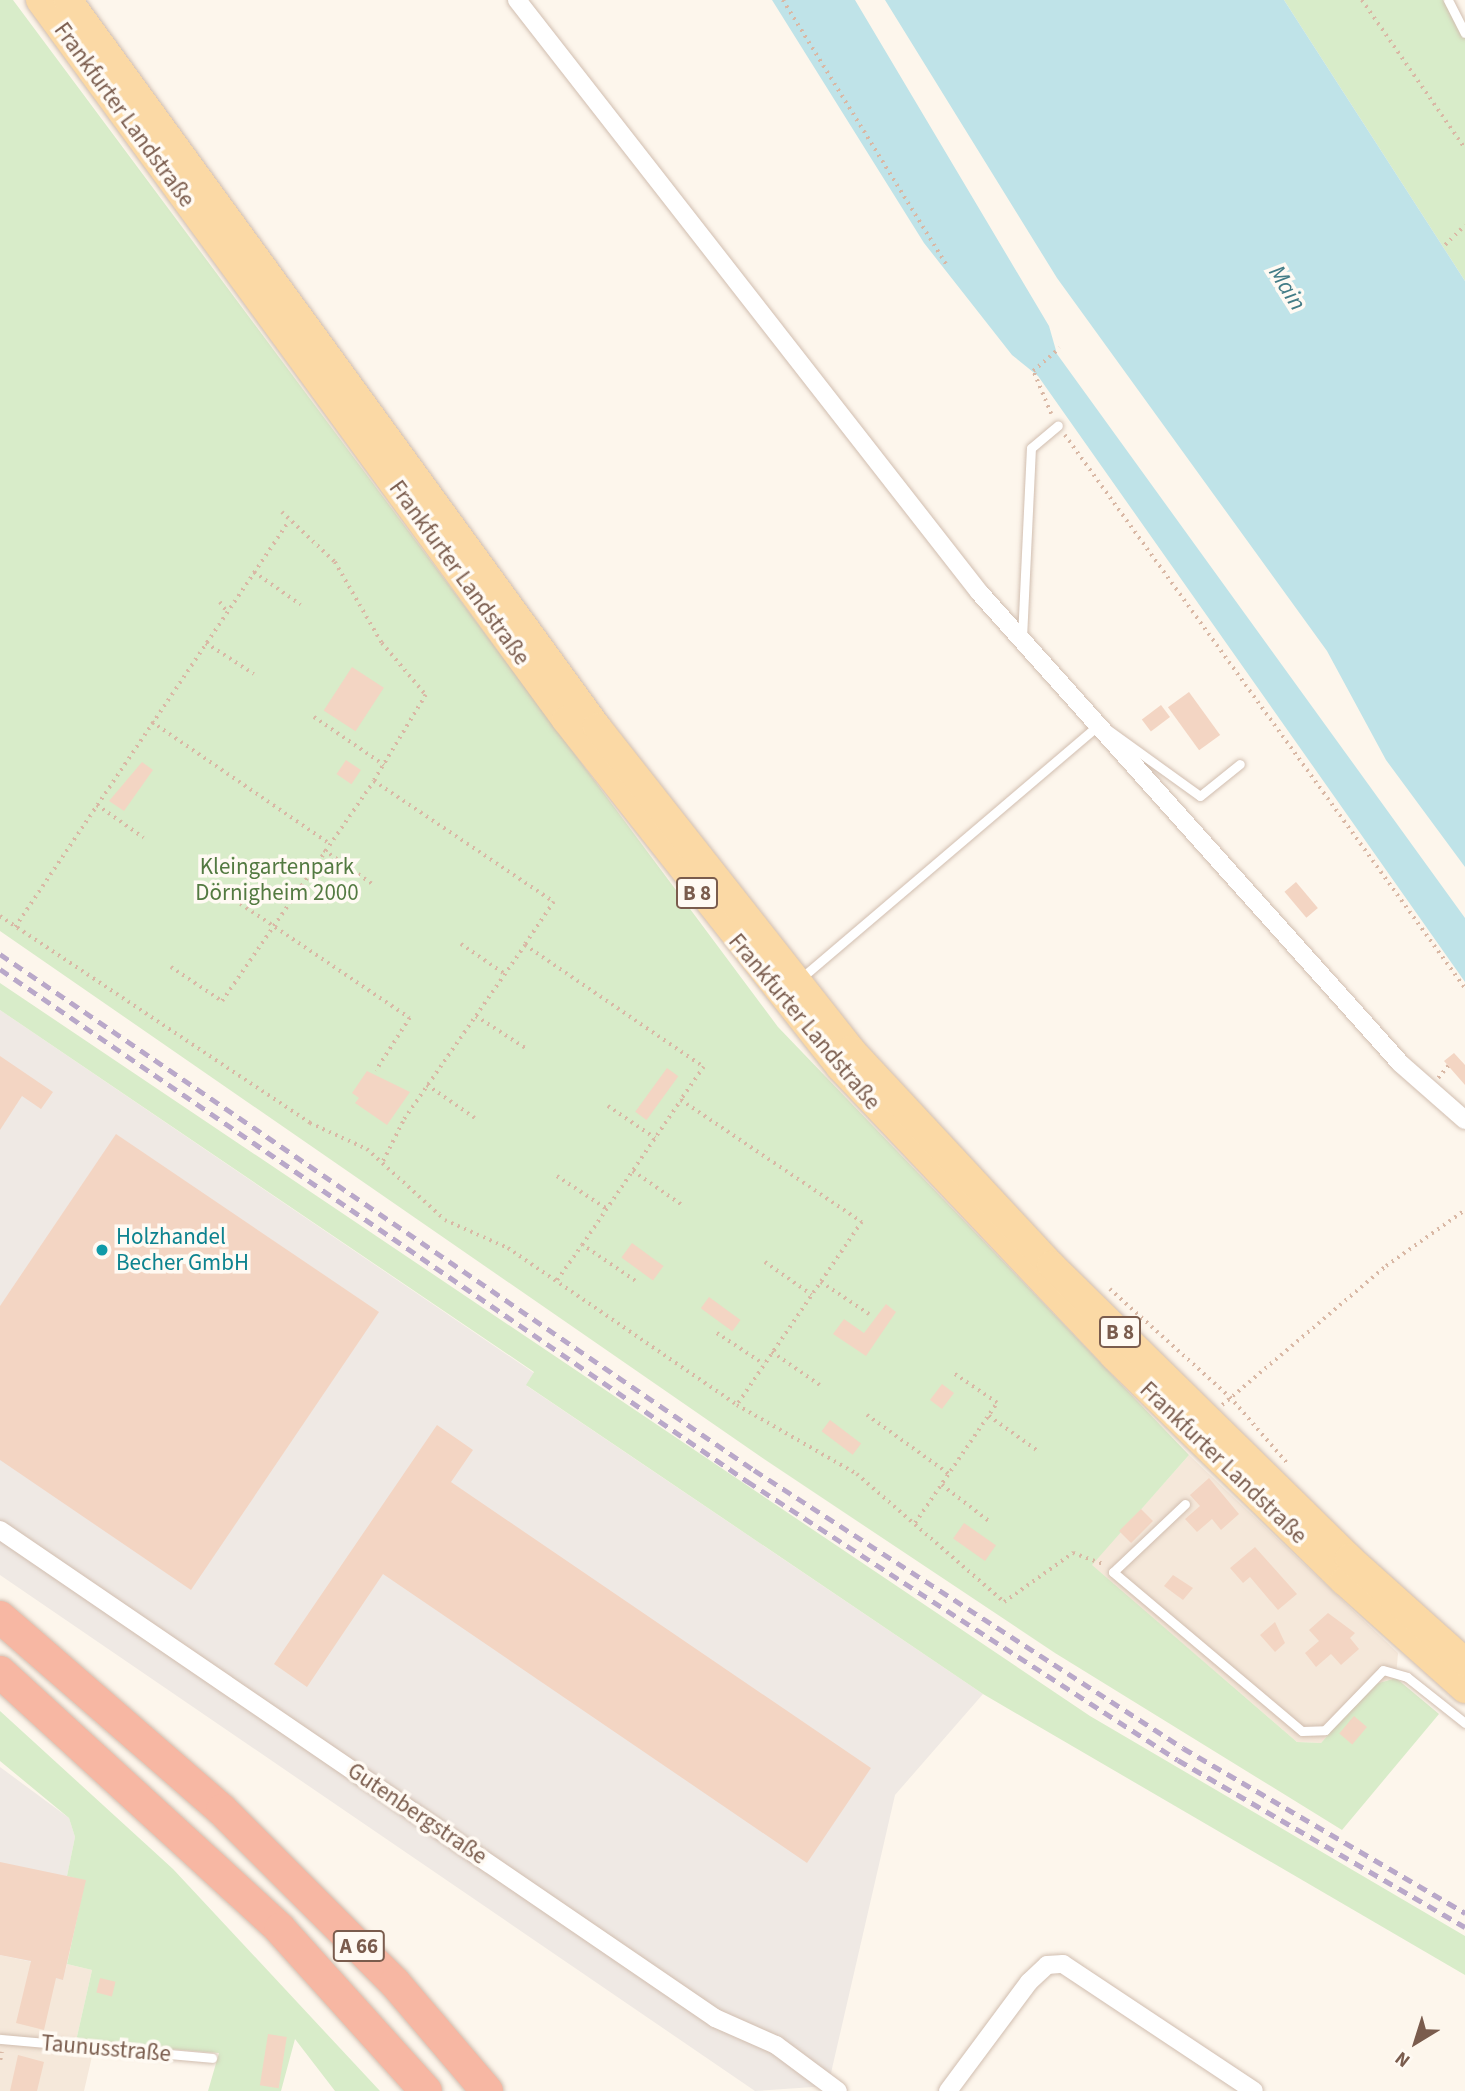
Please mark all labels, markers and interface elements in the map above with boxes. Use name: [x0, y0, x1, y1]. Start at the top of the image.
street label: Frankfurter Landstraße: [48, 17, 200, 213]
water label: Main: [1262, 260, 1312, 316]
street label: Frankfurter Landstraße: [383, 475, 535, 671]
park label: Kleingartenpark Dörnigheim 2000: [195, 853, 359, 907]
road number: B 8: [676, 876, 718, 910]
street label: Frankfurter Landstraße: [722, 928, 886, 1116]
place label: Holzhandel Becher GmbH: [116, 1223, 249, 1277]
marker: Holzhandel Becher GmbH: [94, 1242, 110, 1258]
road number: B 8: [1099, 1314, 1141, 1350]
street label: Frankfurter Landstraße: [1134, 1376, 1312, 1550]
street label: Gutenbergstraße: [342, 1757, 492, 1871]
road number: A 66: [333, 1928, 385, 1964]
north arrow: [1381, 2007, 1451, 2077]
street label: Taunusstraße: [40, 2030, 172, 2068]
text: N: [1389, 2044, 1416, 2073]

